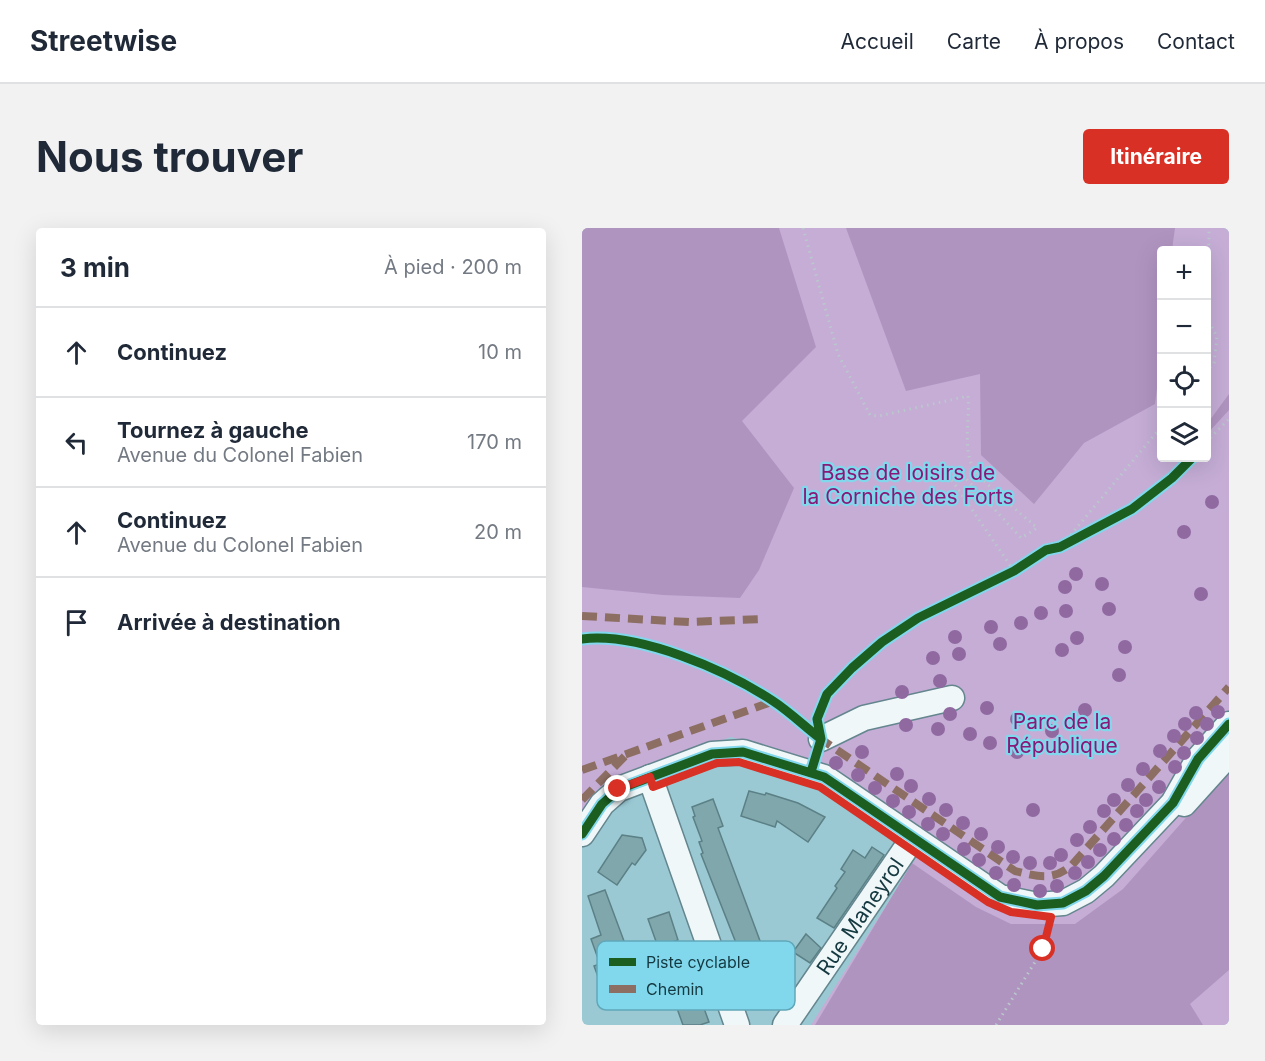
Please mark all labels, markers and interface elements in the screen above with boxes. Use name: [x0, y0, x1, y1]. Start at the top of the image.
text: Streetwise: [30, 24, 177, 58]
text: Accueil: [840, 29, 914, 54]
text: Carte: [947, 29, 1001, 54]
text: À propos: [1034, 29, 1124, 54]
text: Contact: [1157, 29, 1235, 54]
button: Itinéraire: [1083, 129, 1229, 184]
text: Nous trouver: [36, 131, 303, 182]
map controls: [1157, 246, 1211, 462]
button: +: [1157, 246, 1211, 300]
text: 3 min: [60, 252, 130, 283]
text: À pied · 200 m: [384, 255, 522, 279]
button: −: [1157, 300, 1211, 354]
icon: ahead: [60, 336, 93, 369]
text: Continuez: [117, 339, 227, 365]
text: 10 m: [478, 340, 522, 364]
button: locate: [1157, 354, 1211, 408]
button: layers: [1157, 408, 1211, 462]
text: Tournez à gauche: [117, 417, 309, 443]
icon: left: [60, 426, 93, 459]
text: 170 m: [467, 430, 522, 454]
text: Avenue du Colonel Fabien: [117, 443, 363, 467]
park label: Base de loisirs de la Corniche des Forts: [802, 460, 1014, 509]
text: Continuez: [117, 507, 227, 533]
icon: ahead: [60, 516, 93, 549]
text: 20 m: [474, 520, 522, 544]
text: Avenue du Colonel Fabien: [117, 533, 363, 557]
icon: arrive: [60, 606, 93, 639]
text: Arrivée à destination: [117, 609, 341, 635]
park label: Parc de la République: [1006, 709, 1118, 758]
route end: [604, 775, 630, 801]
street label: Rue Maneyrol: [811, 853, 908, 979]
route start: [1029, 935, 1055, 961]
legend: [597, 941, 795, 1010]
text: Piste cyclable: [646, 952, 750, 972]
text: Chemin: [646, 979, 704, 999]

